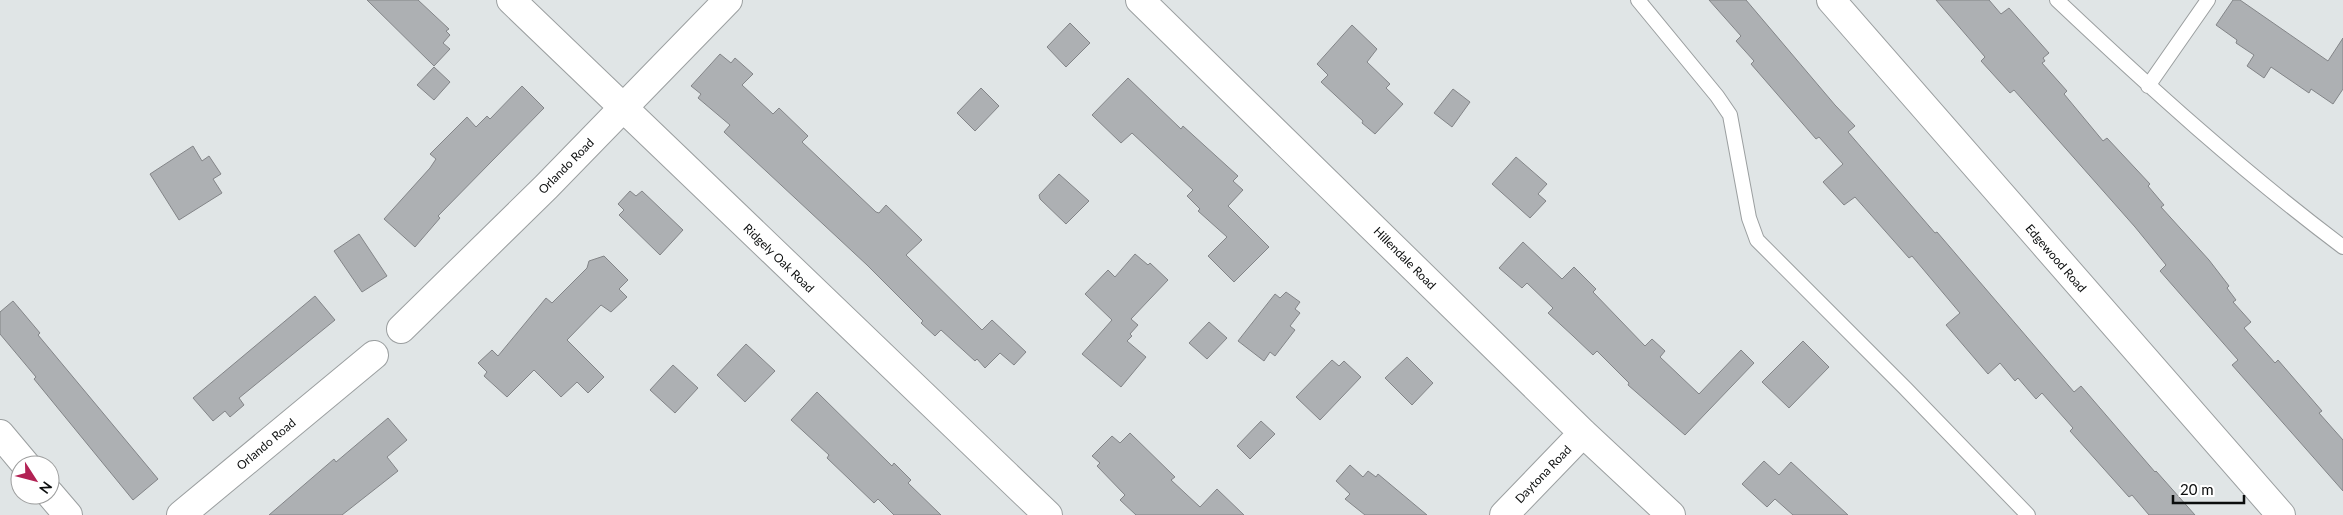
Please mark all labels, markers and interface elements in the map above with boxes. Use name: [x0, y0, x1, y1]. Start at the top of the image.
street label: Orlando Road: [535, 135, 597, 197]
street label: Ridgely Oak Road: [741, 220, 817, 296]
street label: Edgewood Road: [2022, 221, 2090, 295]
street label: Hillendale Road: [1371, 224, 1439, 292]
street label: Orlando Road: [233, 415, 299, 473]
street label: Daytona Road: [1512, 442, 1574, 506]
north arrow: [10, 455, 60, 505]
scale bar: [2173, 472, 2244, 504]
text: N: [36, 479, 56, 497]
text: 20 m: [2180, 480, 2214, 498]

